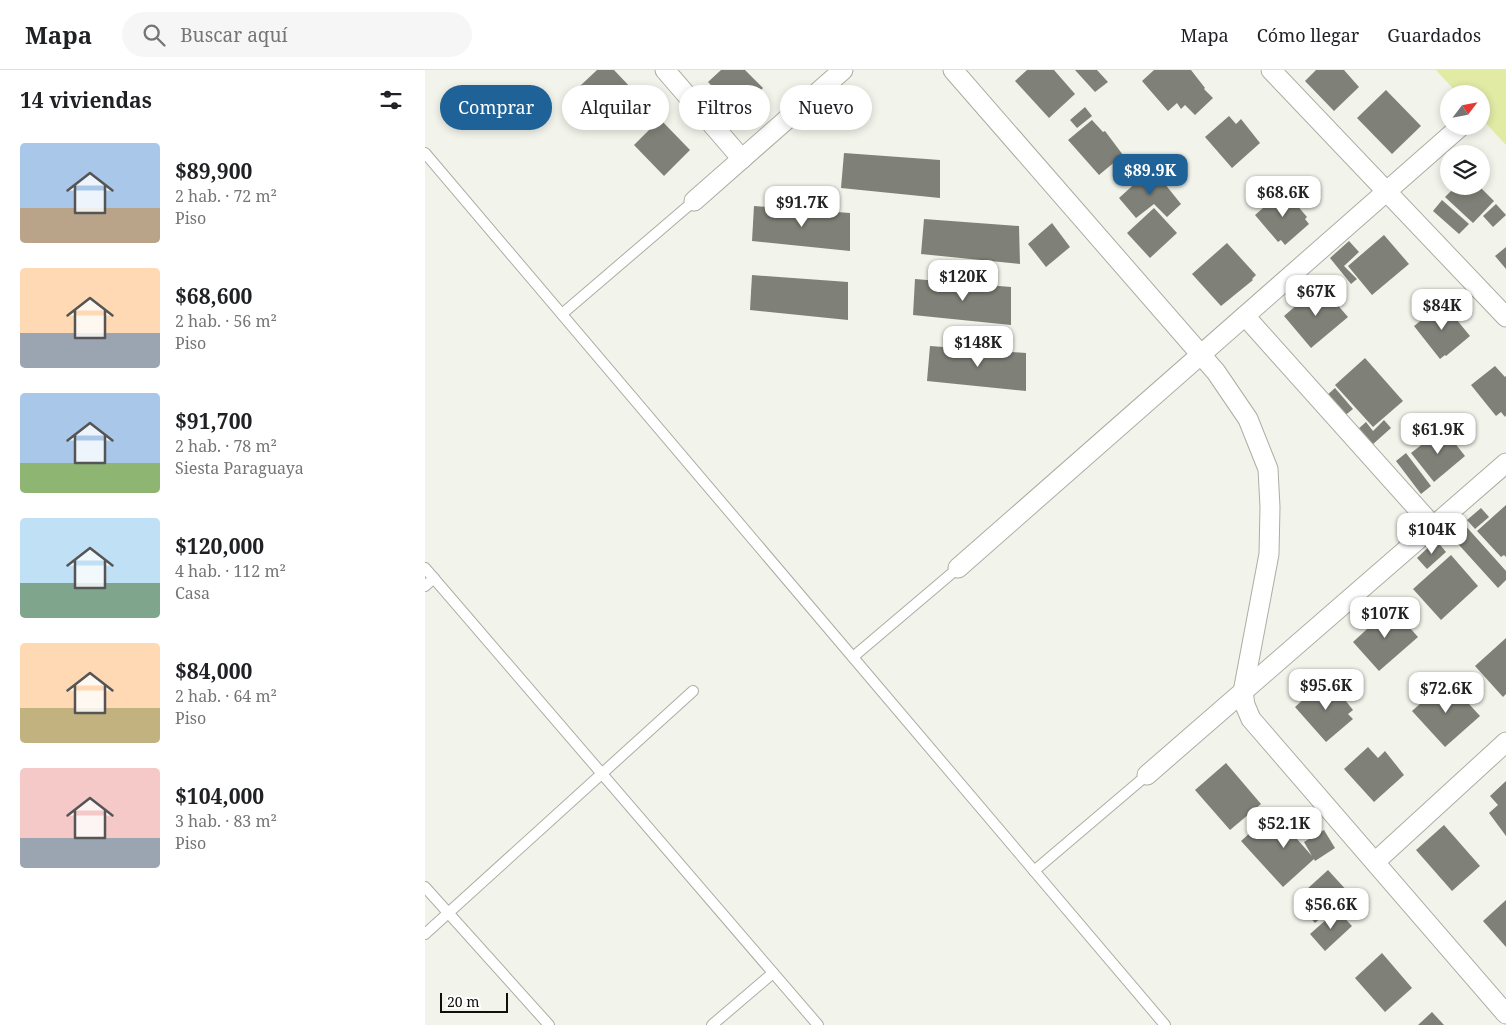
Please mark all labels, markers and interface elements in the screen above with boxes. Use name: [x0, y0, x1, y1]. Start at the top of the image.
search box: [122, 12, 472, 57]
text: Mapa: [25, 18, 92, 51]
icon: search: [140, 21, 168, 49]
text: Buscar aquí: [180, 22, 288, 48]
text: Mapa: [1181, 23, 1229, 47]
text: Cómo llegar: [1257, 23, 1359, 47]
text: Guardados: [1387, 23, 1481, 47]
chip: Comprar: [440, 85, 552, 130]
chip: Alquilar: [562, 85, 669, 130]
chip: Filtros: [679, 85, 770, 130]
chip: Nuevo: [780, 85, 872, 130]
north arrow: [1440, 85, 1490, 135]
map controls: [1440, 85, 1490, 195]
text: 14 viviendas: [20, 86, 152, 114]
icon: filters: [377, 86, 405, 114]
button: layers: [1440, 145, 1490, 195]
pin: $89.9K: [1109, 154, 1191, 196]
text: $89,900: [175, 157, 252, 185]
text: $89.9K: [1124, 159, 1176, 181]
icon: home: [60, 163, 120, 223]
pin: $68.6K: [1242, 176, 1324, 218]
text: $68.6K: [1257, 181, 1309, 203]
text: 2 hab. · 72 m²: [175, 185, 277, 207]
pin: $91.7K: [761, 186, 843, 228]
text: $91.7K: [776, 191, 828, 213]
text: Piso: [175, 207, 206, 229]
pin: $120K: [928, 260, 998, 302]
text: $120K: [939, 265, 987, 287]
pin: $67K: [1286, 274, 1346, 317]
text: $67K: [1297, 280, 1335, 302]
text: $68,600: [175, 282, 252, 310]
icon: home: [60, 288, 120, 348]
pin: $84K: [1412, 288, 1472, 331]
text: $84K: [1423, 294, 1461, 316]
text: 2 hab. · 56 m²: [175, 310, 277, 332]
pin: $148K: [943, 326, 1013, 368]
text: $148K: [954, 331, 1002, 353]
text: Piso: [175, 332, 206, 354]
text: $91,700: [175, 407, 252, 435]
pin: $61.9K: [1397, 412, 1479, 455]
icon: home: [60, 413, 120, 473]
text: $61.9K: [1412, 418, 1464, 440]
text: 2 hab. · 78 m²: [175, 435, 277, 457]
text: Siesta Paraguaya: [175, 457, 304, 479]
pin: $104K: [1397, 512, 1467, 555]
text: $104K: [1408, 518, 1456, 540]
text: $120,000: [175, 532, 264, 560]
icon: home: [60, 538, 120, 598]
text: 4 hab. · 112 m²: [175, 560, 286, 582]
text: Casa: [175, 582, 210, 604]
pin: $107K: [1350, 596, 1420, 639]
text: $107K: [1361, 602, 1409, 624]
text: $84,000: [175, 657, 252, 685]
icon: home: [60, 663, 120, 723]
pin: $95.6K: [1285, 668, 1367, 711]
pin: $72.6K: [1405, 672, 1487, 714]
text: $95.6K: [1300, 674, 1352, 696]
text: $72.6K: [1420, 677, 1472, 699]
text: 2 hab. · 64 m²: [175, 685, 277, 707]
text: Piso: [175, 707, 206, 729]
text: $104,000: [175, 782, 264, 810]
icon: home: [60, 788, 120, 848]
pin: $52.1K: [1243, 806, 1325, 849]
text: 3 hab. · 83 m²: [175, 810, 277, 832]
text: $52.1K: [1258, 812, 1310, 834]
text: Piso: [175, 832, 206, 854]
pin: $56.6K: [1290, 888, 1372, 930]
text: $56.6K: [1305, 893, 1357, 915]
scale bar: [440, 990, 507, 1013]
text: 20 m: [447, 992, 480, 1011]

